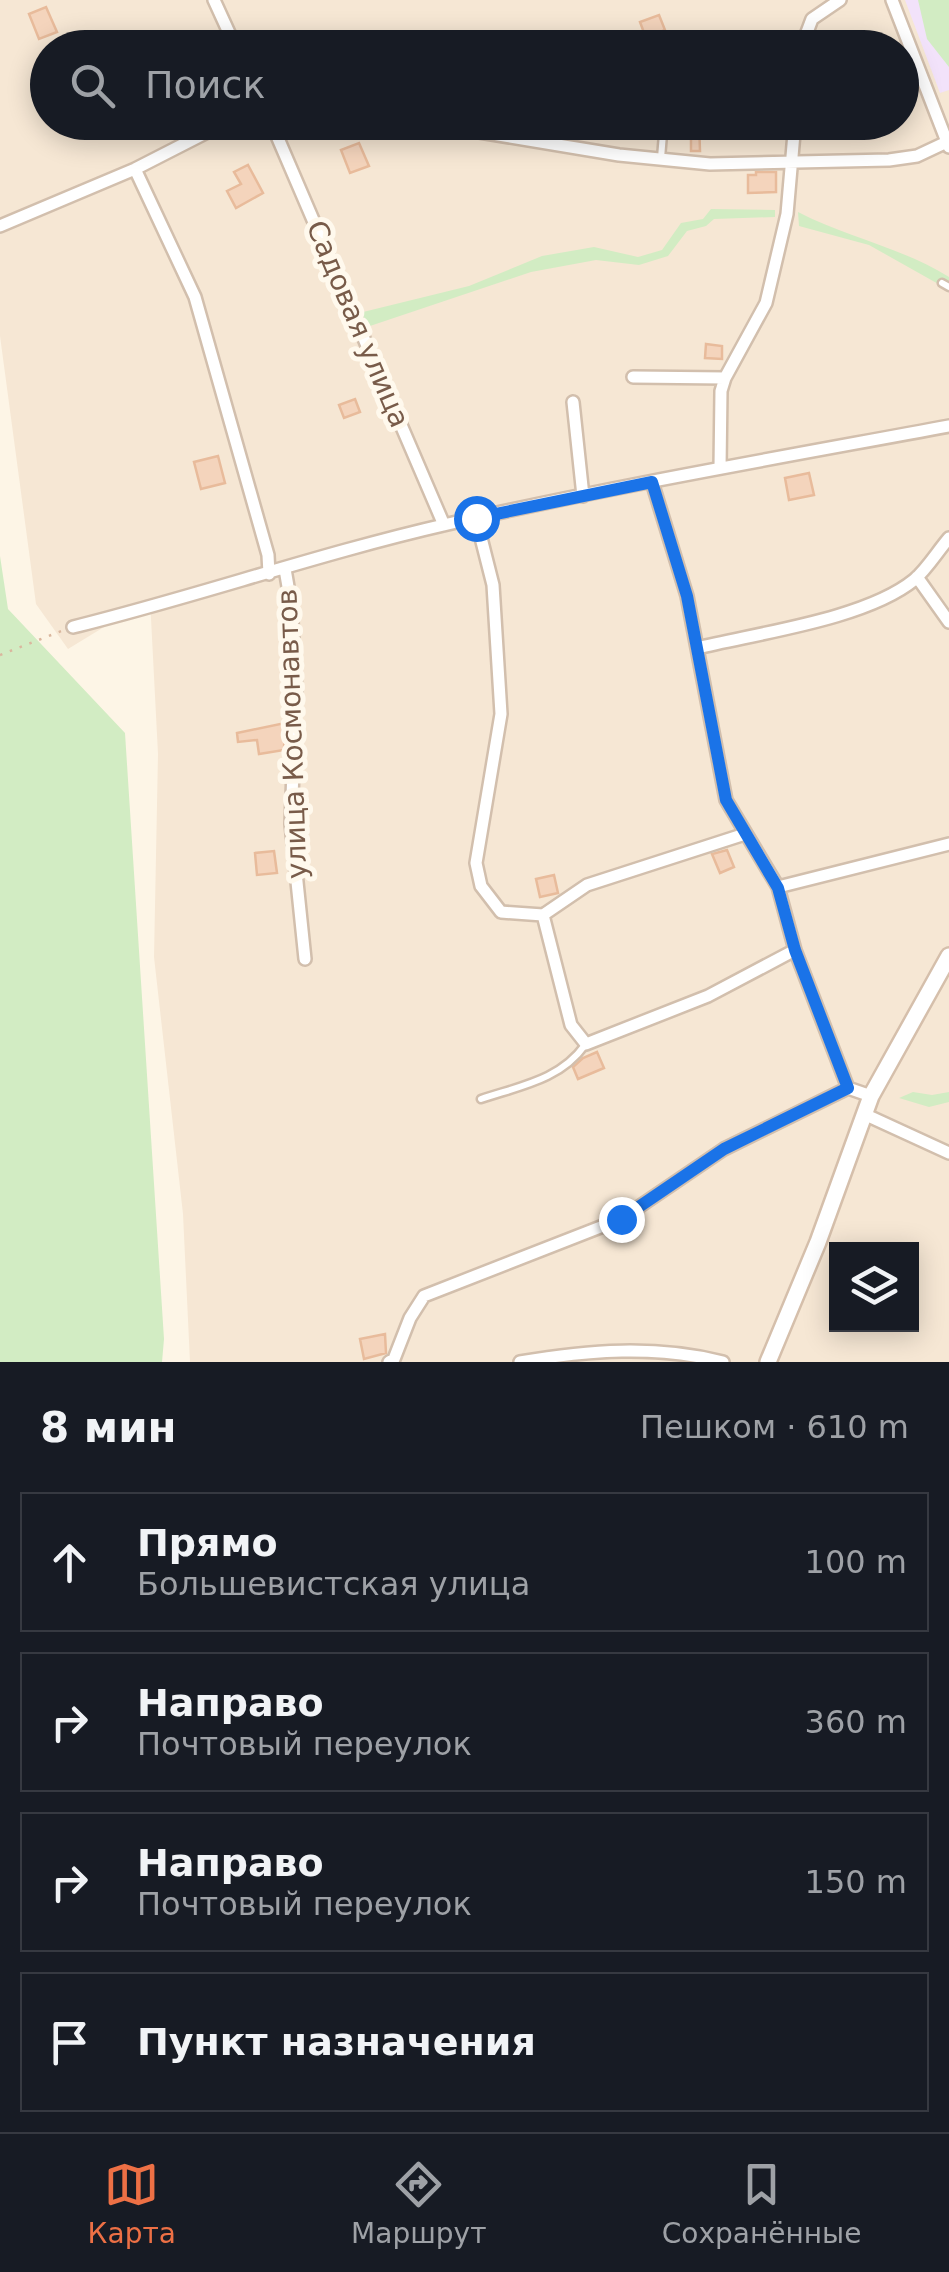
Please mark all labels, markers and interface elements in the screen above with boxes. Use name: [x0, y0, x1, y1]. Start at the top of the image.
search box: [30, 30, 919, 140]
icon: search: [65, 58, 120, 113]
text: Поиск: [145, 63, 265, 107]
street label: Садовая улица: [300, 216, 416, 432]
route start: [454, 496, 500, 542]
street label: улица Космонавтов: [270, 588, 314, 880]
route end: [599, 1197, 645, 1243]
map controls: [829, 1242, 919, 1332]
button: layers: [829, 1242, 919, 1332]
text: 8 мин: [40, 1403, 177, 1452]
text: Пешком · 610 m: [640, 1408, 909, 1446]
text: Прямо: [137, 1521, 278, 1565]
icon: ahead: [42, 1535, 97, 1590]
text: 100 m: [805, 1543, 907, 1581]
text: Большевистская улица: [137, 1565, 530, 1603]
text: Направо: [137, 1681, 324, 1725]
icon: right: [42, 1695, 97, 1750]
text: 360 m: [805, 1703, 907, 1741]
text: Почтовый переулок: [137, 1725, 472, 1763]
text: Направо: [137, 1841, 324, 1885]
icon: right: [42, 1855, 97, 1910]
text: 150 m: [805, 1863, 907, 1901]
text: Почтовый переулок: [137, 1885, 472, 1923]
icon: arrive: [42, 2015, 97, 2070]
text: Пункт назначения: [137, 2020, 536, 2064]
tab: Карта: [88, 2157, 176, 2250]
tab: Маршрут: [351, 2157, 486, 2250]
tab: Сохранённые: [662, 2157, 861, 2250]

